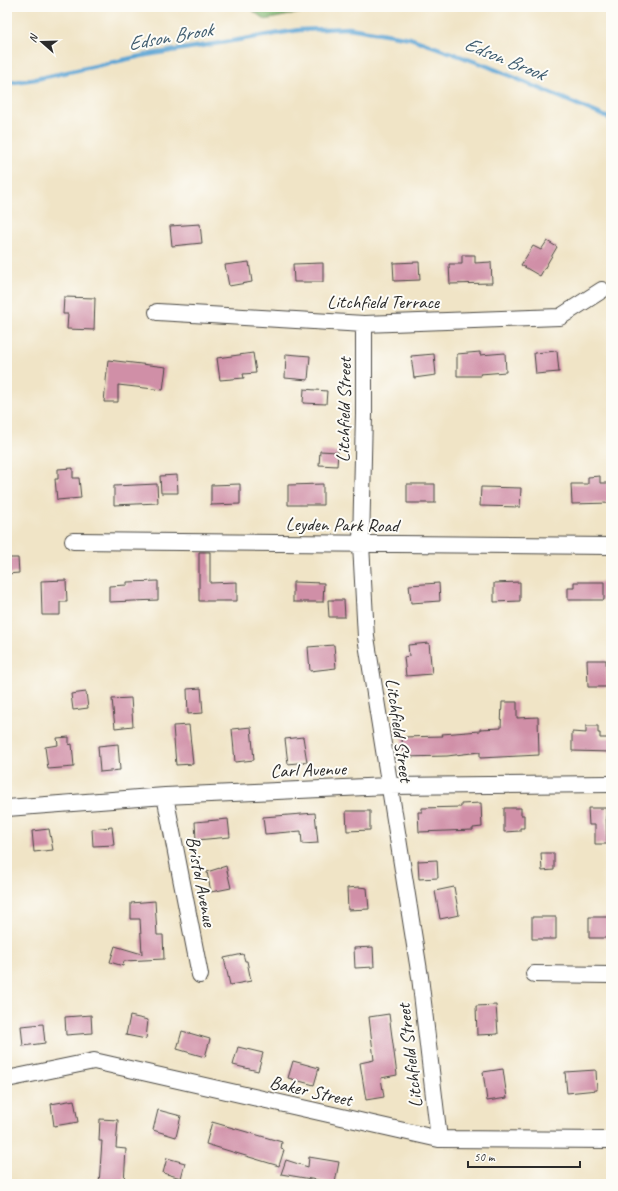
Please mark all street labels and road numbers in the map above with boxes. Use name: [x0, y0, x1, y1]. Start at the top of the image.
street label: Litchfield Terrace: [327, 290, 441, 314]
street label: Litchfield Street: [331, 356, 357, 463]
street label: Leyden Park Road: [285, 512, 401, 538]
street label: Litchfield Street: [380, 677, 418, 785]
street label: Carl Avenue: [270, 757, 348, 783]
street label: Bristol Avenue: [181, 834, 222, 930]
street label: Litchfield Street: [392, 1001, 428, 1109]
street label: Baker Street: [267, 1070, 356, 1112]

